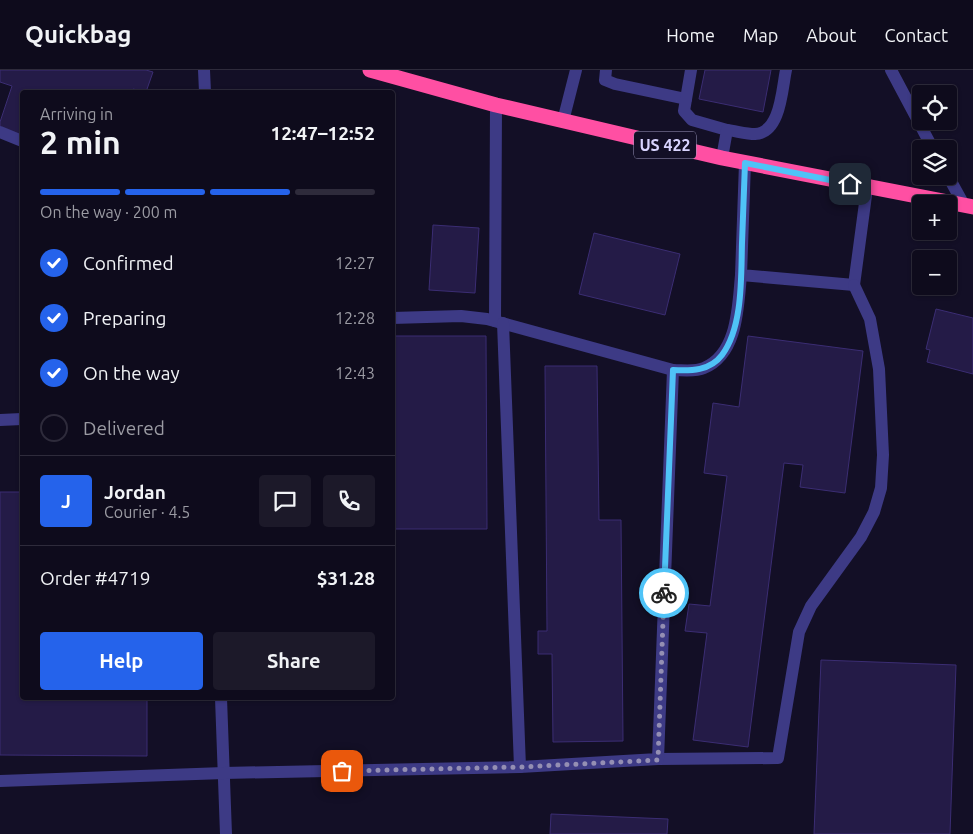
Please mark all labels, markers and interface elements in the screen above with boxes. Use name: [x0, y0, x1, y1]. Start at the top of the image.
text: Quickbag: [25, 21, 131, 48]
text: Home: [666, 25, 715, 45]
text: Map: [743, 25, 778, 45]
text: About: [806, 25, 856, 45]
text: Contact: [884, 25, 948, 45]
map controls: [912, 85, 957, 295]
button: locate: [912, 85, 957, 130]
text: Arriving in: [40, 105, 113, 123]
text: 12:47–12:52: [270, 122, 375, 144]
text: 2 min: [40, 124, 121, 160]
road number: US 422: [634, 132, 696, 158]
button: layers: [912, 140, 957, 185]
pin: [829, 163, 871, 205]
icon: home: [836, 170, 864, 198]
button: +: [912, 195, 957, 240]
text: On the way · 200 m: [40, 203, 177, 221]
icon: check: [40, 249, 68, 277]
button: −: [912, 250, 957, 295]
text: Confirmed: [83, 252, 174, 274]
text: 12:27: [335, 254, 375, 272]
icon: check: [40, 304, 68, 332]
text: Preparing: [83, 307, 167, 329]
text: 12:28: [335, 309, 375, 327]
icon: check: [40, 359, 68, 387]
text: On the way: [83, 362, 180, 384]
text: 12:43: [335, 364, 375, 382]
text: Delivered: [83, 417, 165, 439]
button: chat: [259, 475, 311, 527]
button: phone: [323, 475, 375, 527]
text: Jordan: [104, 481, 166, 503]
text: J: [61, 490, 71, 512]
text: Courier · 4.5: [104, 503, 190, 521]
text: Order #4719: [40, 567, 150, 589]
text: $31.28: [317, 567, 375, 589]
courier: [639, 568, 689, 618]
icon: bike: [650, 579, 678, 607]
button: Help: [40, 632, 203, 690]
button: Share: [213, 632, 375, 690]
pin: [321, 750, 363, 792]
icon: bag: [328, 757, 356, 785]

